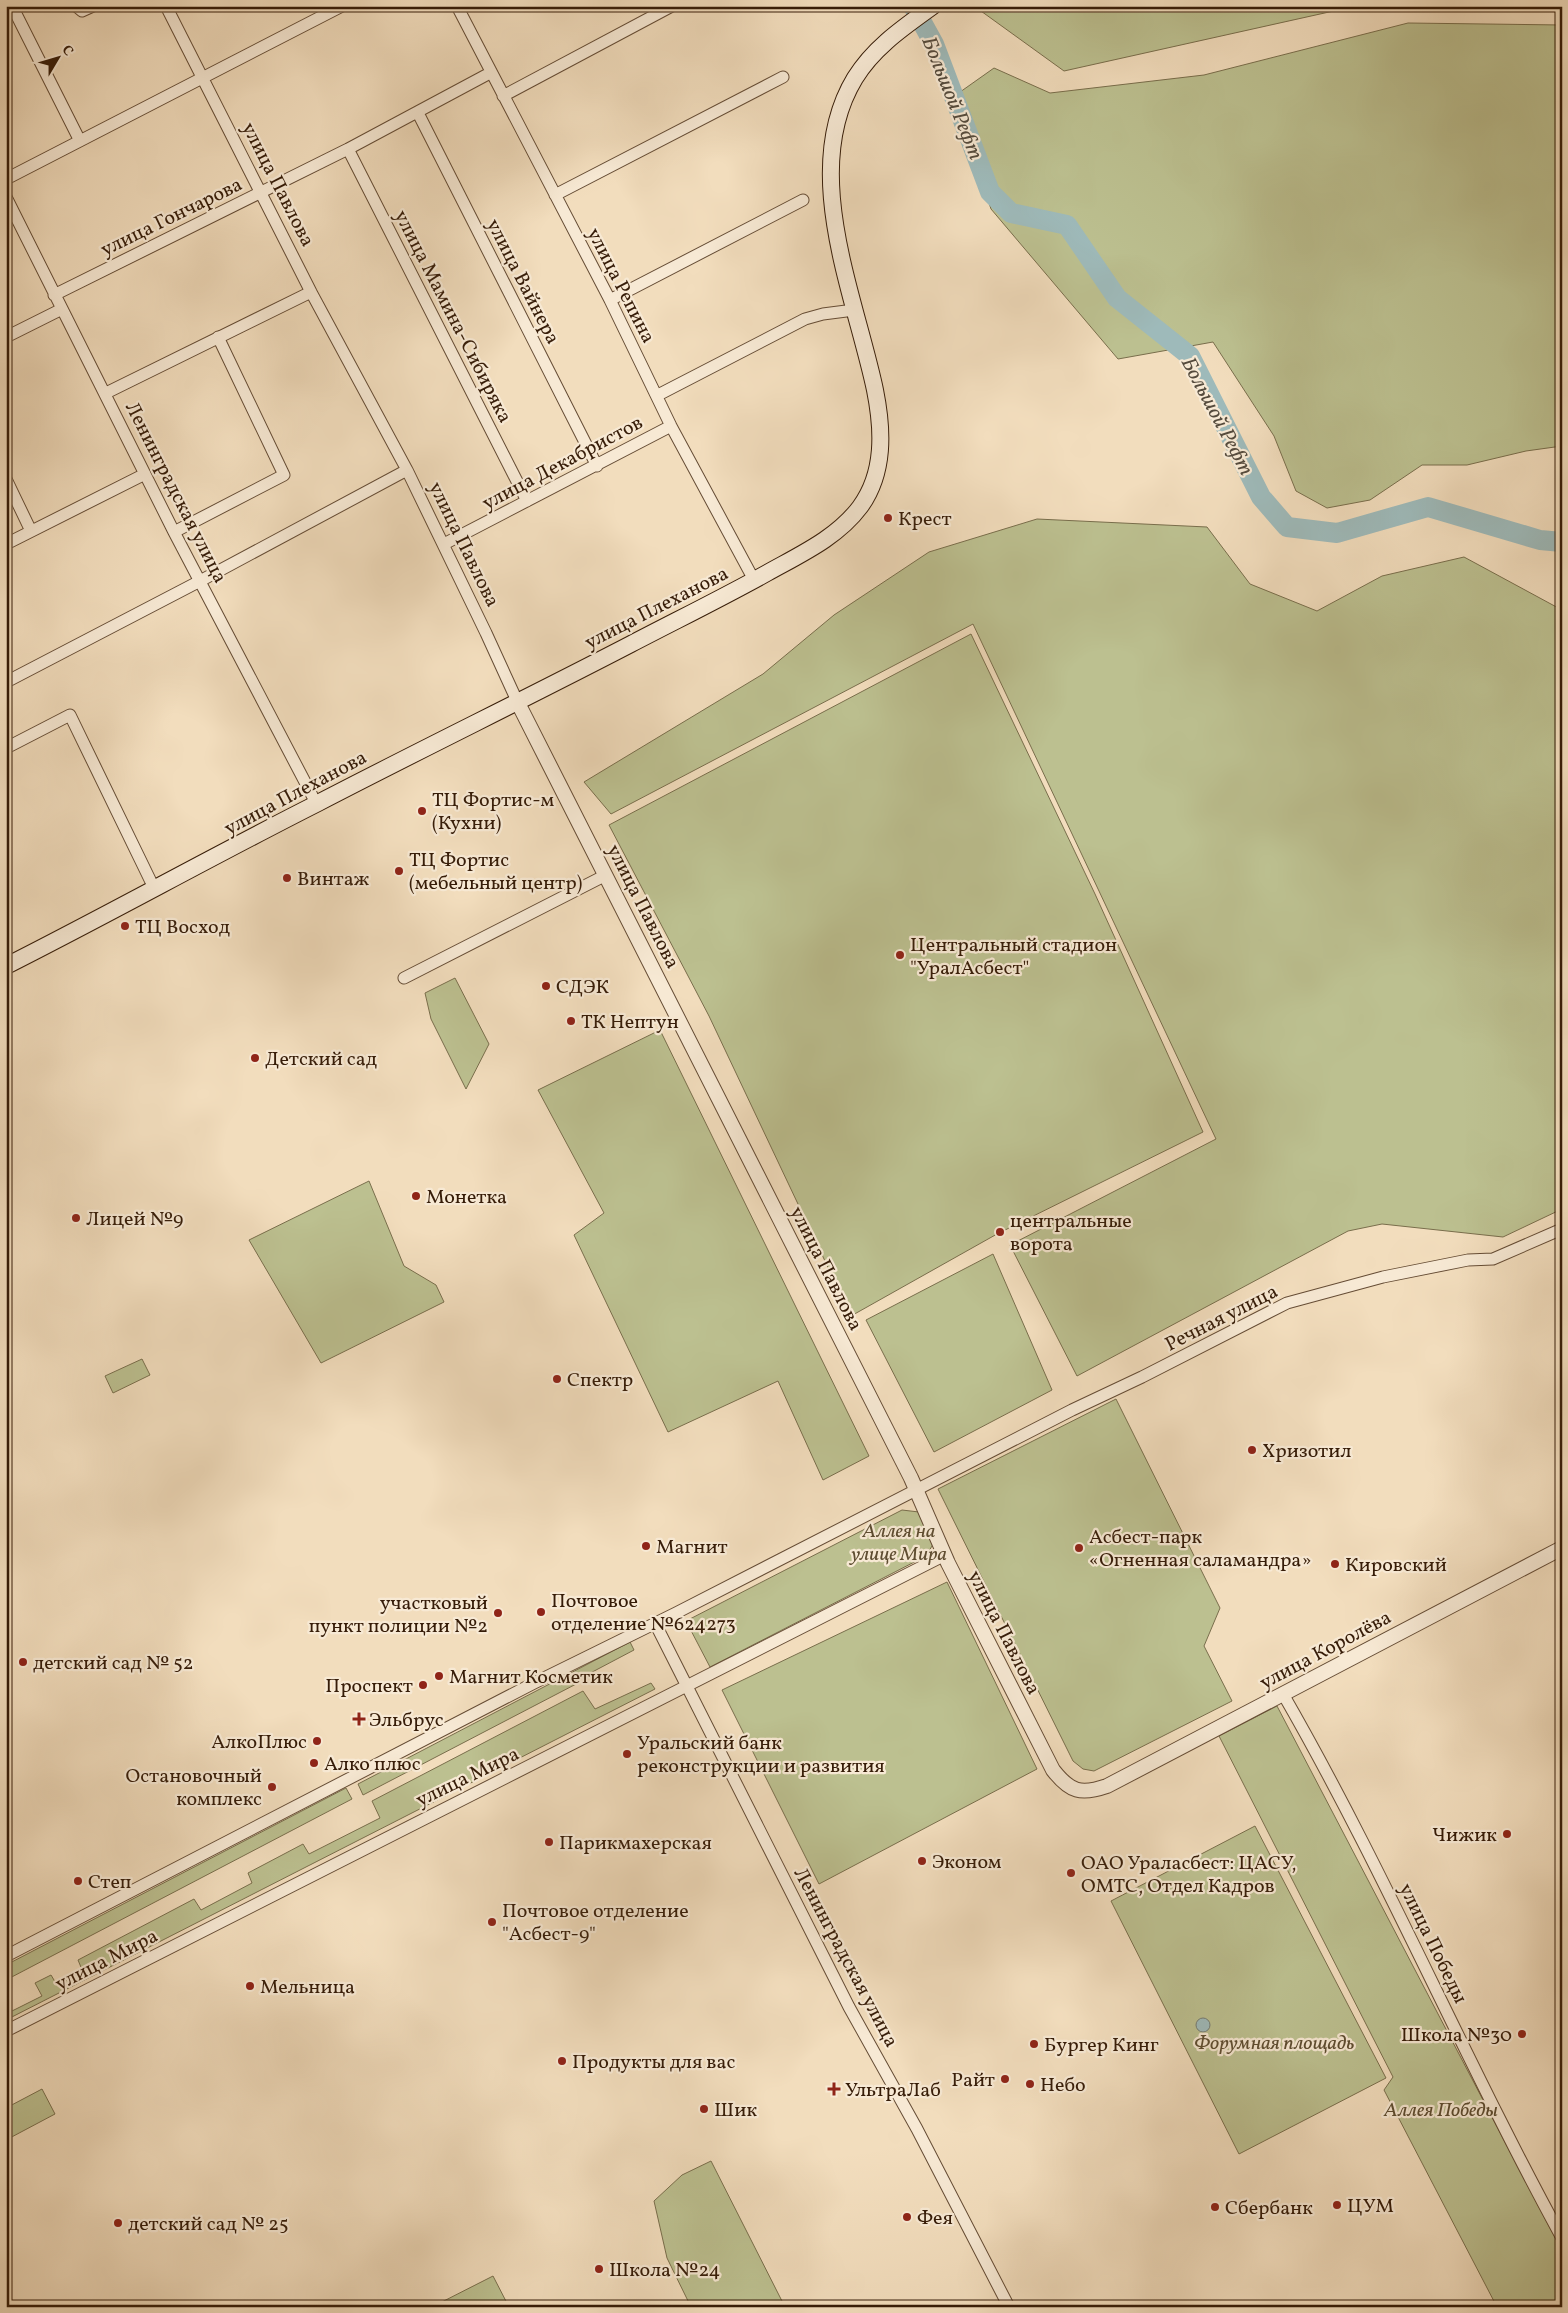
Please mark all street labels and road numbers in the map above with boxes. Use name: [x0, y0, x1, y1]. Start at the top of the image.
street label: улица Павлова: [234, 118, 321, 252]
street label: улица Гончарова: [96, 171, 248, 264]
street label: улица Мамина-Сибиряка: [386, 206, 518, 428]
street label: улица Вайнера: [479, 214, 566, 349]
street label: улица Репина: [579, 223, 661, 349]
street label: Ленинградская улица: [117, 397, 233, 588]
street label: улица Декабристов: [478, 410, 648, 518]
street label: улица Павлова: [421, 477, 506, 612]
street label: улица Плеханова: [580, 560, 734, 657]
street label: улица Плеханова: [220, 744, 372, 843]
street label: улица Павлова: [599, 840, 686, 974]
street label: улица Павлова: [782, 1202, 869, 1336]
street label: Речная улица: [1161, 1278, 1283, 1359]
street label: улица Павлова: [960, 1566, 1047, 1700]
street label: улица Королёва: [1255, 1604, 1397, 1697]
street label: улица Мира: [411, 1741, 524, 1815]
street label: Ленинградская улица: [786, 1863, 905, 2053]
street label: улица Победы: [1391, 1879, 1473, 2009]
street label: улица Мира: [51, 1923, 163, 1999]

